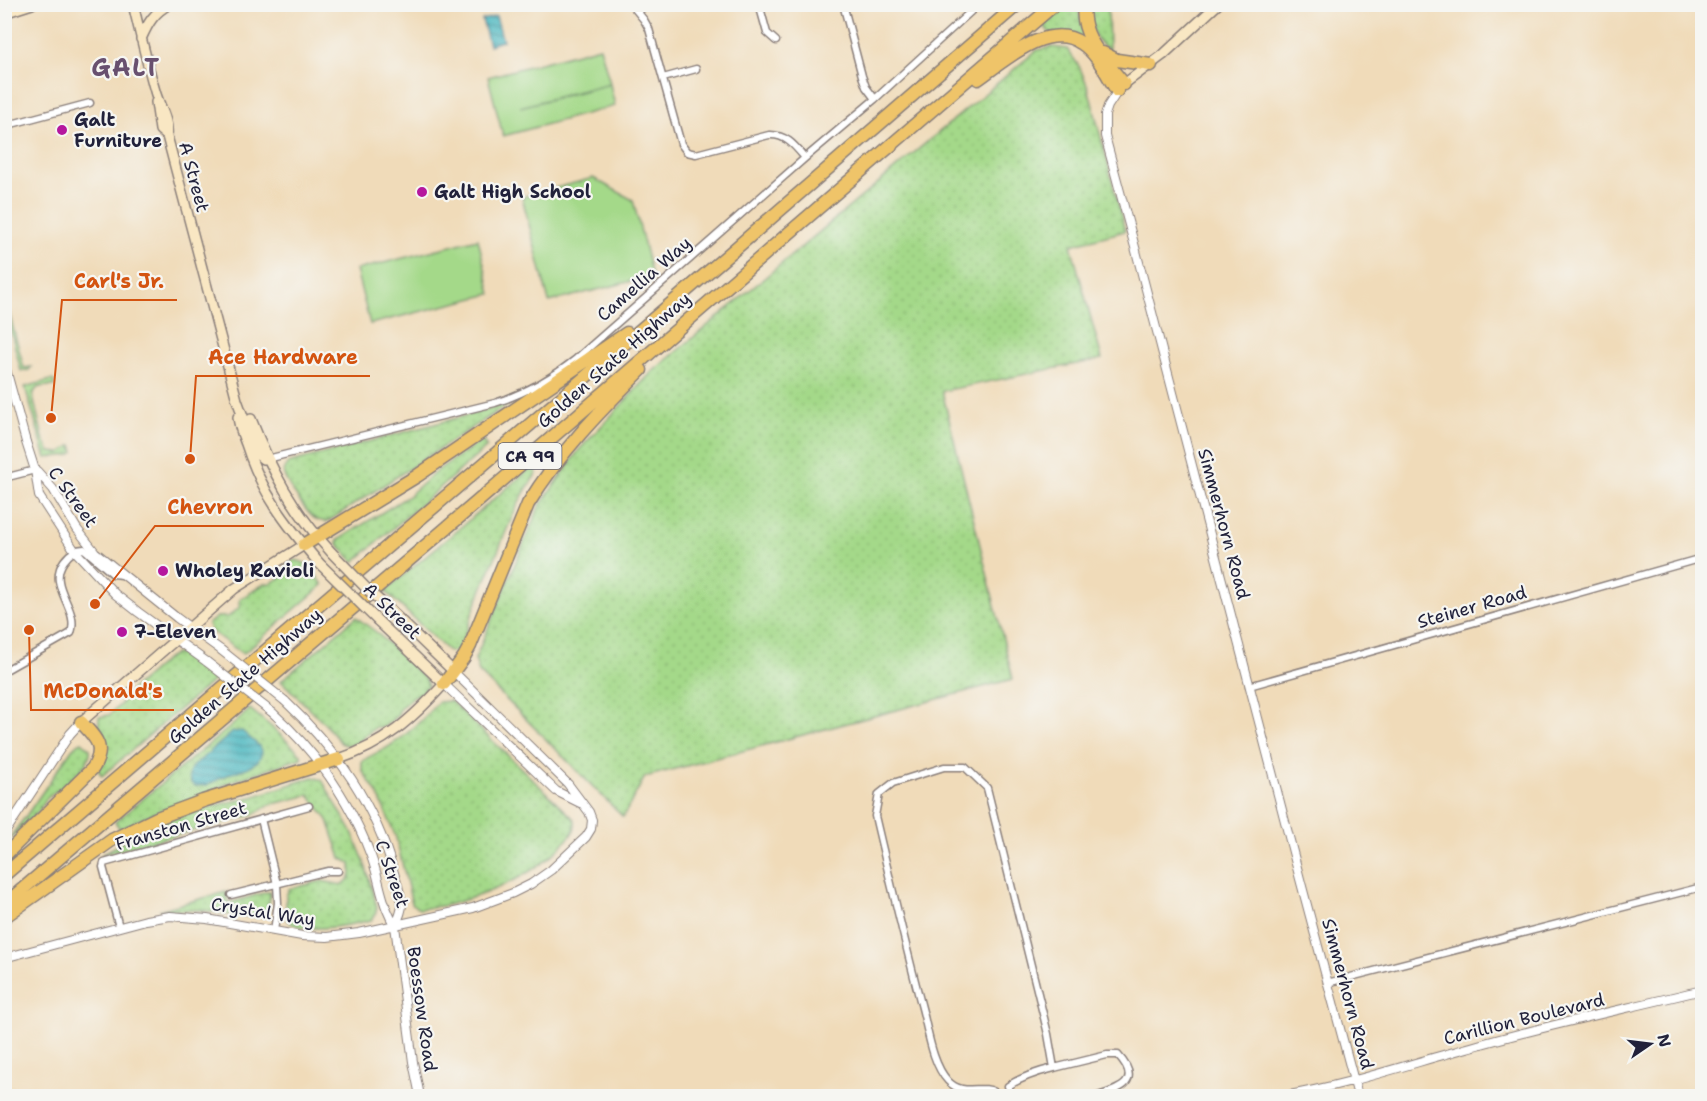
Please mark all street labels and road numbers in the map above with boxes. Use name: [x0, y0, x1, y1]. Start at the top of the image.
street label: A Street: [173, 139, 215, 215]
street label: Camellia Way: [592, 231, 696, 327]
street label: Golden State Highway: [532, 287, 696, 433]
road number: CA 99: [498, 443, 562, 469]
street label: Simmerhorn Road: [1192, 446, 1256, 602]
street label: C Street: [43, 462, 103, 533]
street label: A Street: [358, 577, 426, 645]
street label: Steiner Road: [1415, 580, 1529, 634]
street label: Golden State Highway: [163, 603, 327, 749]
street label: Franston Street: [113, 796, 250, 856]
street label: C Street: [369, 837, 415, 911]
street label: Crystal Way: [209, 892, 317, 932]
street label: Simmerhorn Road: [1316, 916, 1380, 1072]
street label: Boessow Road: [401, 945, 443, 1073]
street label: Carillion Boulevard: [1441, 987, 1607, 1051]

